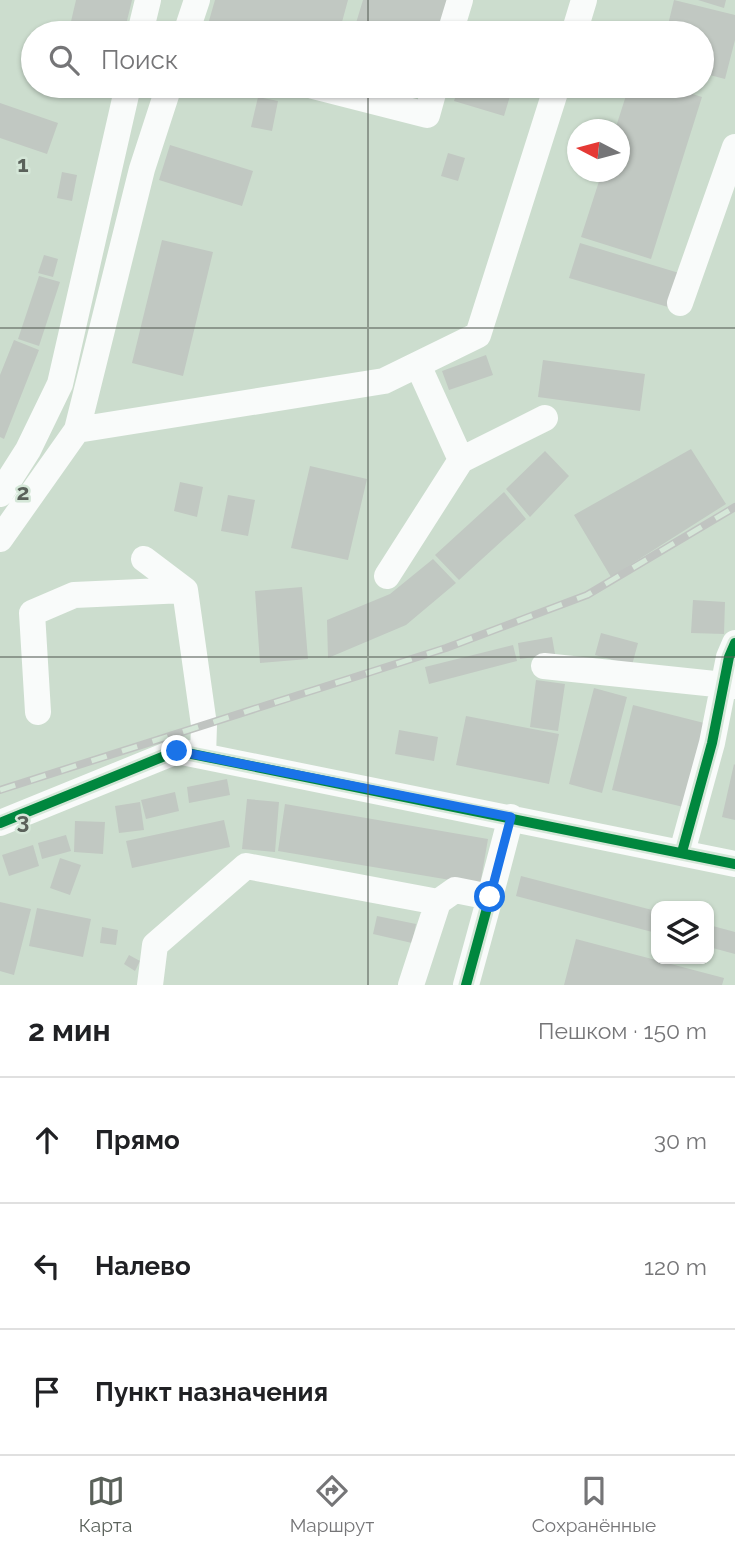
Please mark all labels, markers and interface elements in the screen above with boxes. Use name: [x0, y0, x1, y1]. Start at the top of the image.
search box: [21, 21, 714, 98]
icon: search: [45, 41, 83, 79]
text: Поиск: [101, 45, 178, 75]
north arrow: [567, 119, 630, 182]
text: 1: [17, 150, 29, 177]
text: 2: [17, 478, 29, 505]
route end: [161, 735, 192, 766]
text: 3: [17, 807, 29, 834]
route start: [474, 881, 505, 912]
map controls: [651, 901, 714, 964]
button: layers: [651, 901, 714, 964]
text: 2 мин: [28, 1013, 111, 1048]
text: Пешком · 150 m: [538, 1017, 707, 1044]
icon: ahead: [28, 1121, 66, 1159]
text: Прямо: [95, 1125, 180, 1155]
text: 30 m: [654, 1127, 707, 1154]
icon: left: [28, 1247, 66, 1285]
text: Налево: [95, 1251, 191, 1281]
text: 120 m: [644, 1253, 707, 1280]
icon: arrive: [28, 1373, 66, 1411]
text: Пункт назначения: [95, 1377, 328, 1407]
tab: Карта: [79, 1472, 132, 1536]
tab: Маршрут: [290, 1472, 374, 1536]
tab: Сохранённые: [532, 1472, 656, 1536]

